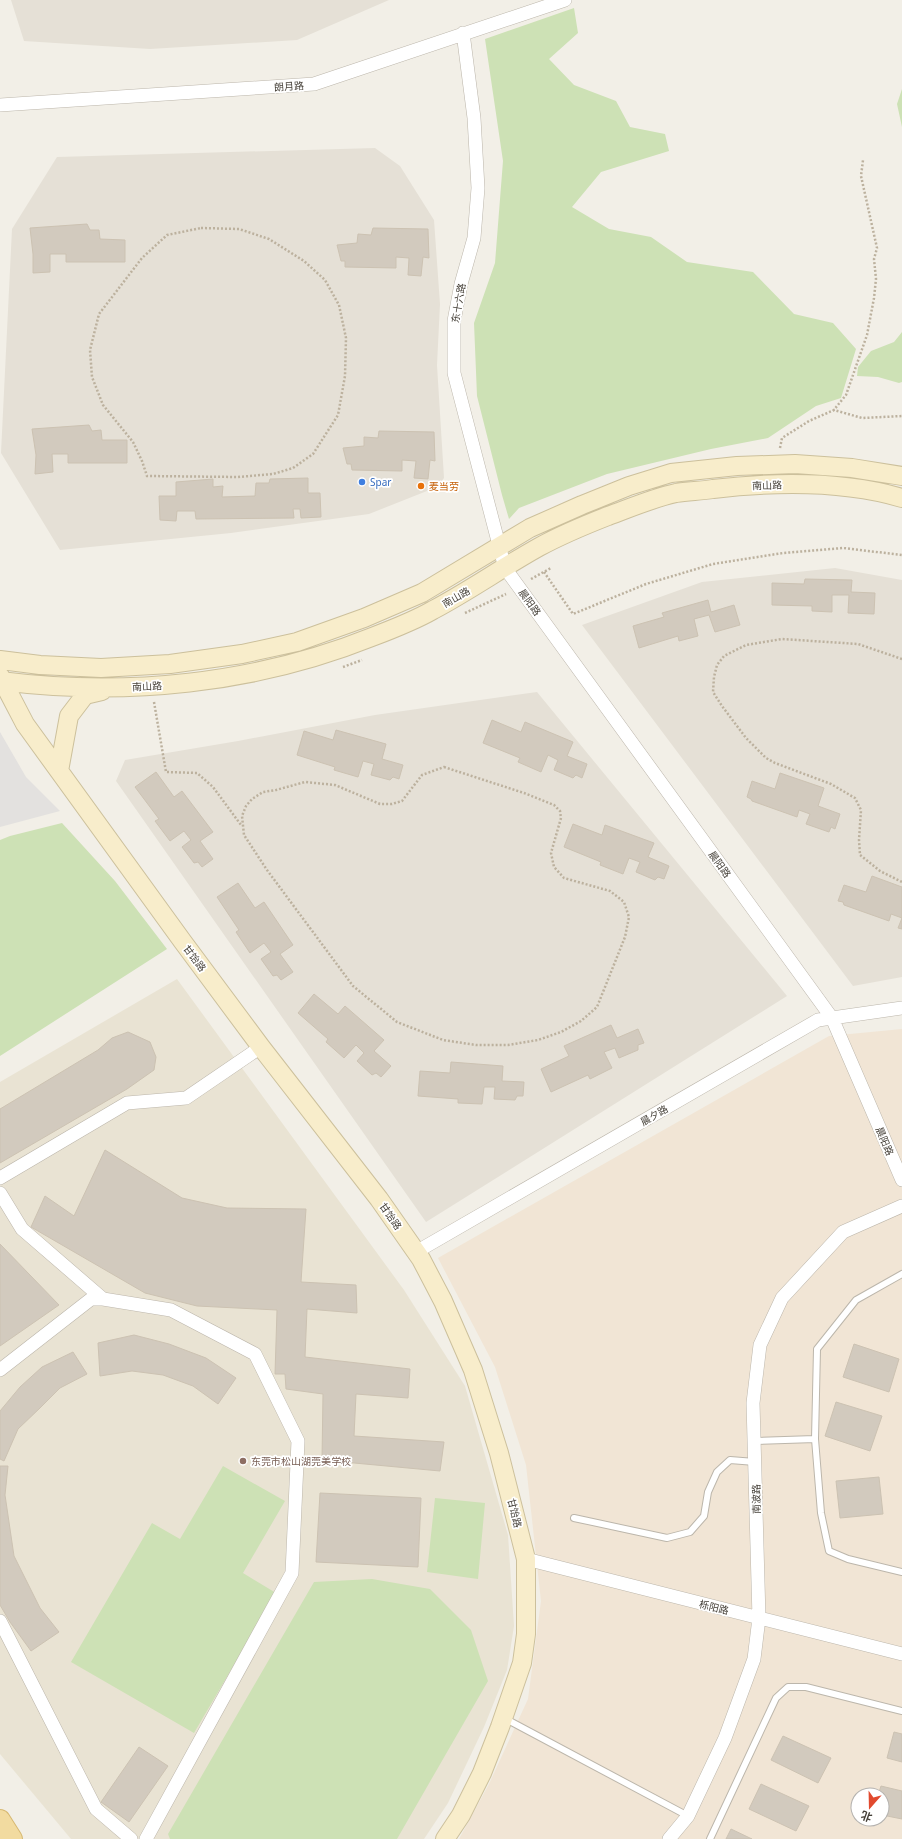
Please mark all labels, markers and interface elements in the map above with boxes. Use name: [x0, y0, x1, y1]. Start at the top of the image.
street label: 朗月路: [274, 78, 304, 94]
street label: 东十六路: [448, 282, 468, 324]
place label: Spar: [370, 475, 391, 489]
marker: Spar: [357, 477, 367, 487]
street label: 南山路: [752, 477, 782, 493]
place label: 麦当劳: [429, 479, 459, 493]
marker: 麦当劳: [416, 481, 426, 491]
street label: 南山路: [440, 583, 472, 611]
street label: 晨阳路: [516, 586, 544, 618]
street label: 南山路: [132, 678, 162, 694]
street label: 晨阳路: [706, 848, 734, 880]
street label: 甘饴路: [180, 942, 210, 974]
street label: 晨夕路: [638, 1101, 670, 1129]
street label: 晨阳路: [873, 1124, 897, 1158]
street label: 甘饴路: [377, 1200, 405, 1232]
place label: 东莞市松山湖莞美学校: [251, 1454, 351, 1468]
marker: 东莞市松山湖莞美学校: [238, 1456, 248, 1466]
street label: 南波路: [749, 1484, 763, 1514]
street label: 甘饴路: [505, 1497, 525, 1529]
street label: 栎阳路: [698, 1597, 730, 1617]
north arrow: [850, 1787, 890, 1827]
text: 北: [859, 1808, 874, 1826]

